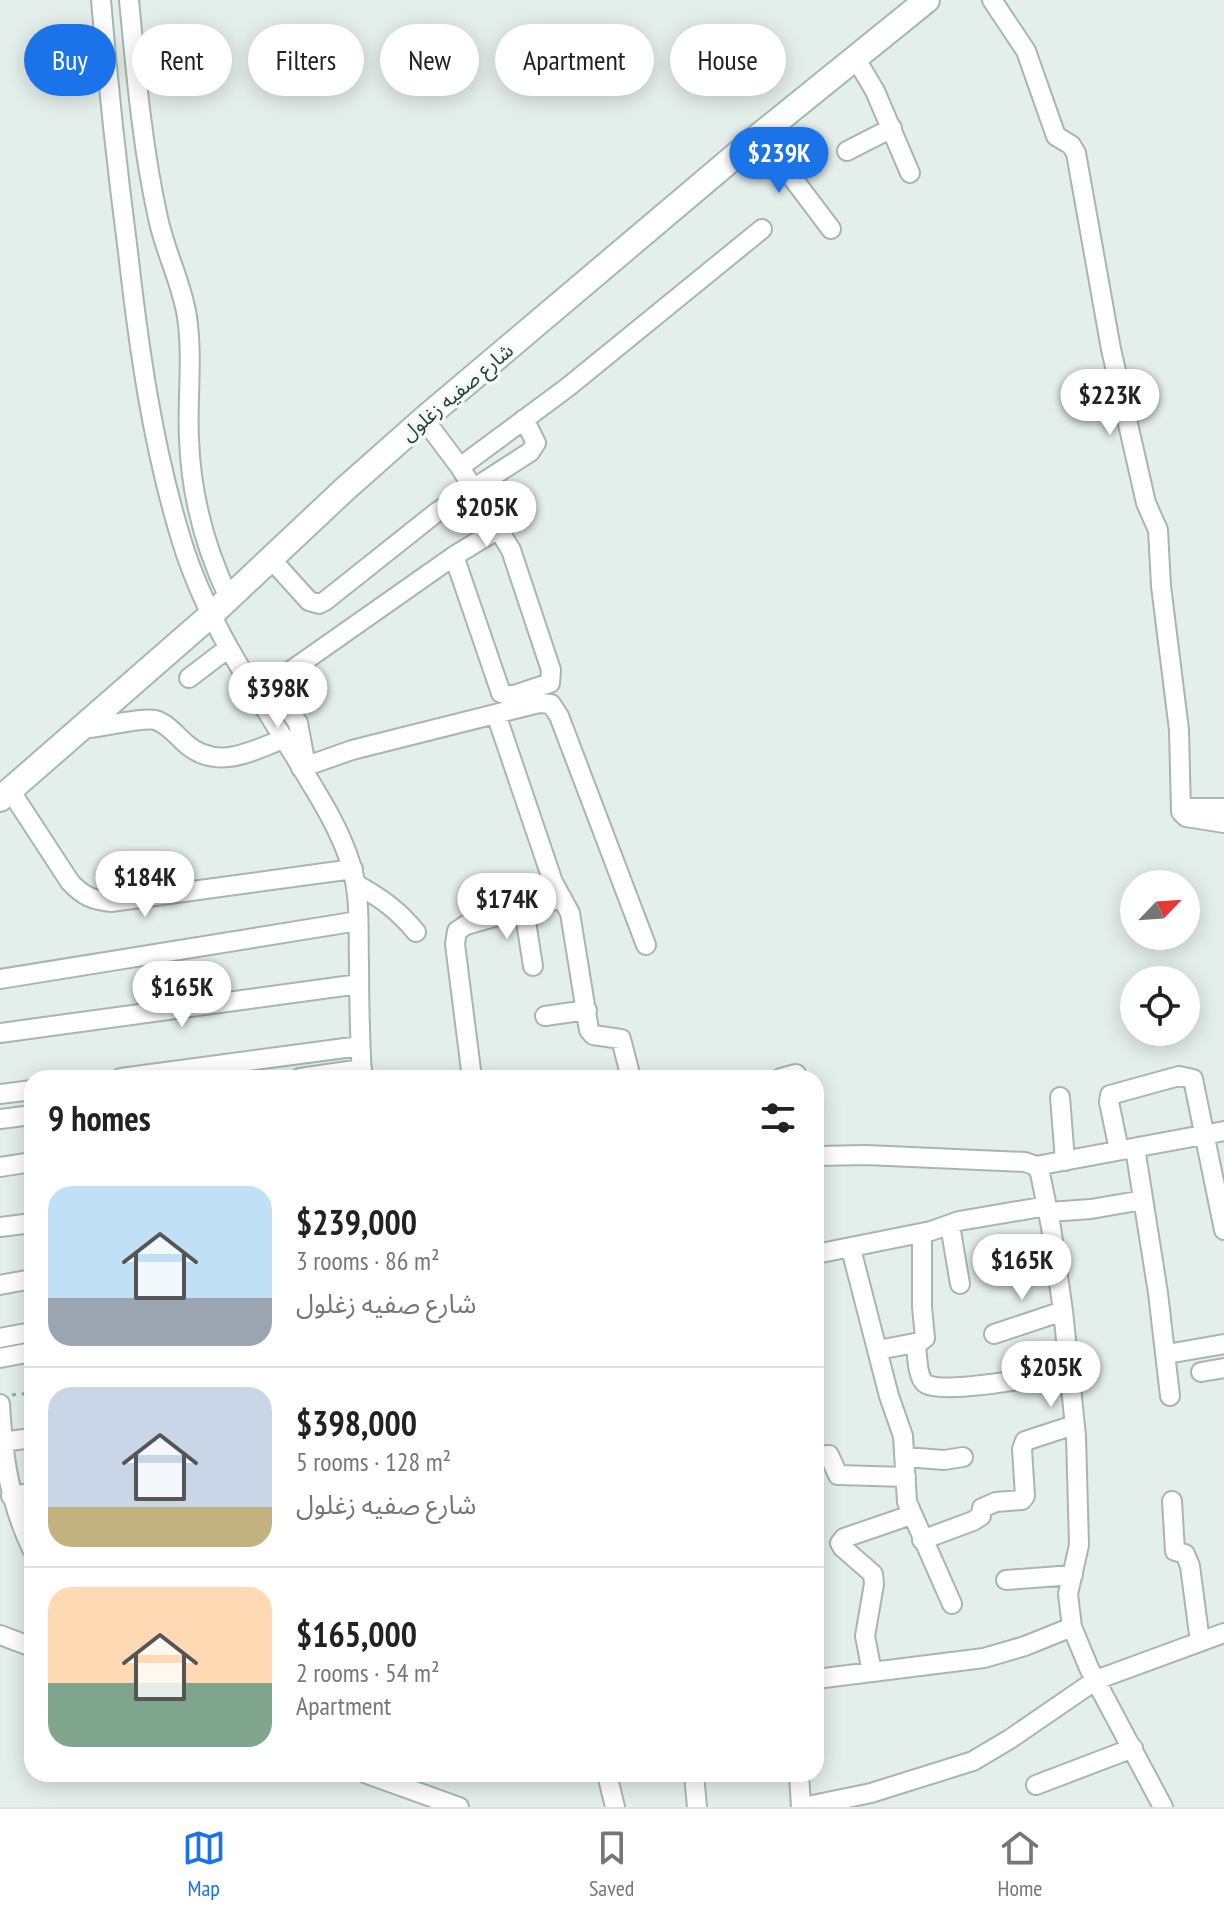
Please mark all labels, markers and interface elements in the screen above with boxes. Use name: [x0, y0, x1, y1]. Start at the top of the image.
chip: Buy: [24, 24, 116, 96]
chip: Rent: [132, 24, 232, 96]
chip: Filters: [248, 24, 364, 96]
chip: New: [380, 24, 479, 96]
chip: Apartment: [495, 24, 654, 96]
chip: House: [670, 24, 786, 96]
pin: $239K: [723, 127, 835, 195]
text: $239K: [747, 136, 811, 169]
street label: شارع صفيه زغلول: [395, 337, 520, 448]
pin: $223K: [1054, 369, 1166, 437]
text: $223K: [1078, 378, 1142, 411]
pin: $205K: [431, 481, 543, 549]
text: $205K: [455, 490, 519, 523]
pin: $398K: [222, 662, 334, 730]
text: $398K: [246, 671, 310, 704]
pin: $184K: [89, 851, 201, 919]
text: $184K: [113, 860, 177, 893]
north arrow: [1120, 870, 1200, 950]
map controls: [1120, 870, 1200, 1046]
pin: $174K: [451, 873, 563, 941]
text: $174K: [475, 882, 539, 915]
pin: $165K: [126, 961, 238, 1029]
button: locate: [1120, 966, 1200, 1046]
text: $165K: [150, 970, 214, 1003]
text: 9 homes: [48, 1096, 151, 1140]
icon: filters: [756, 1096, 800, 1140]
text: $239,000: [296, 1200, 417, 1244]
icon: home: [112, 1218, 208, 1314]
pin: $165K: [966, 1234, 1078, 1302]
text: $165K: [990, 1243, 1054, 1276]
text: 3 rooms · 86 m²: [296, 1244, 440, 1277]
text: شارع صفيه زغلول: [296, 1287, 477, 1320]
pin: $205K: [995, 1341, 1107, 1409]
text: $205K: [1019, 1350, 1083, 1383]
text: $398,000: [296, 1401, 417, 1445]
icon: home: [112, 1419, 208, 1515]
text: 5 rooms · 128 m²: [296, 1445, 451, 1478]
text: شارع صفيه زغلول: [296, 1488, 477, 1521]
text: $165,000: [296, 1612, 417, 1656]
icon: home: [112, 1619, 208, 1715]
text: 2 rooms · 54 m²: [296, 1656, 440, 1689]
text: Apartment: [296, 1689, 391, 1722]
tab: Map: [182, 1826, 226, 1902]
tab: Saved: [589, 1826, 634, 1902]
tab: Home: [998, 1826, 1042, 1902]

